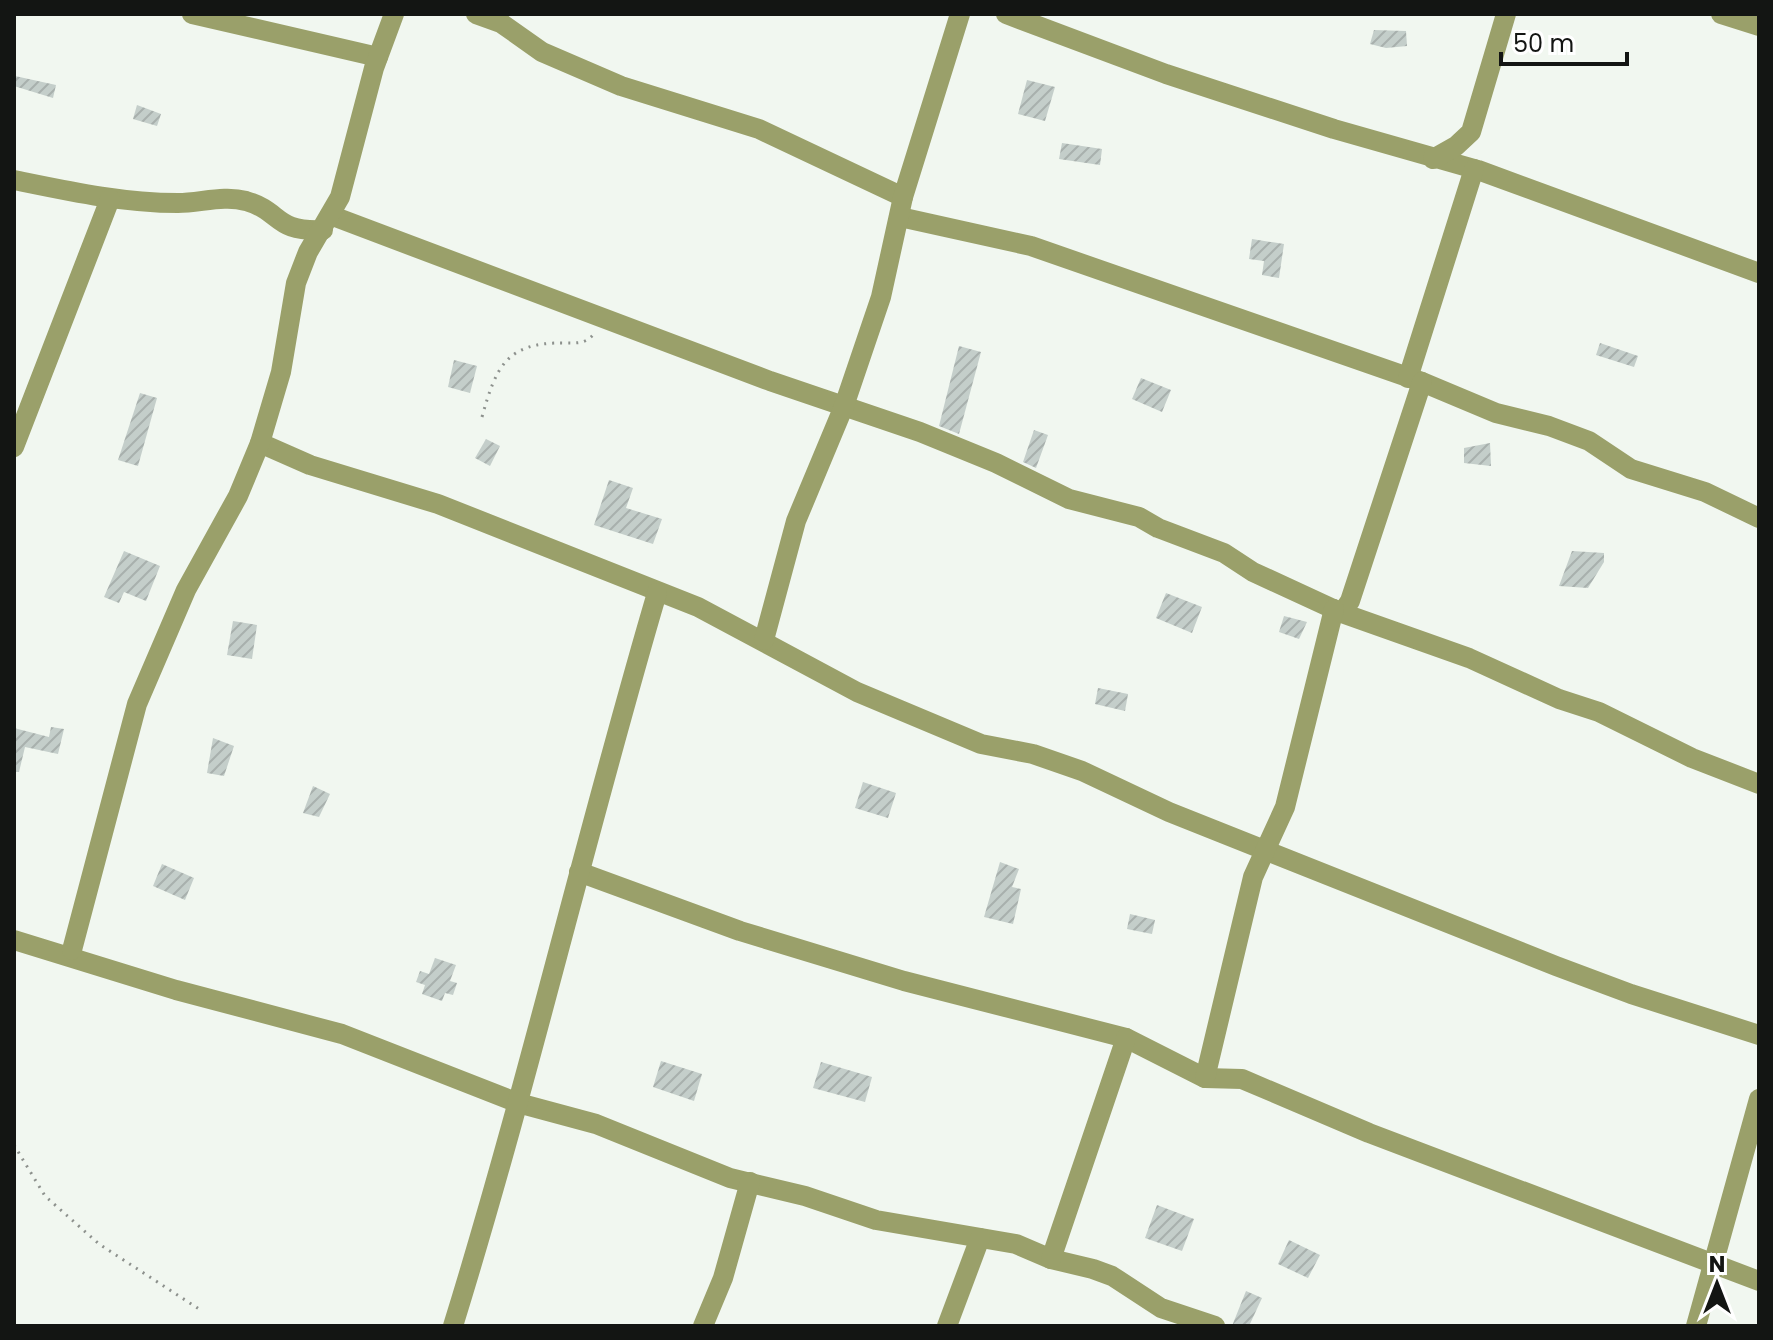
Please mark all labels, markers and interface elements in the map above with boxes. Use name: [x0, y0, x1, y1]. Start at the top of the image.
scale bar: [1501, 16, 1627, 66]
text: 50 m: [1513, 27, 1574, 60]
north arrow: [1677, 1244, 1757, 1324]
text: N: [1709, 1249, 1725, 1280]

